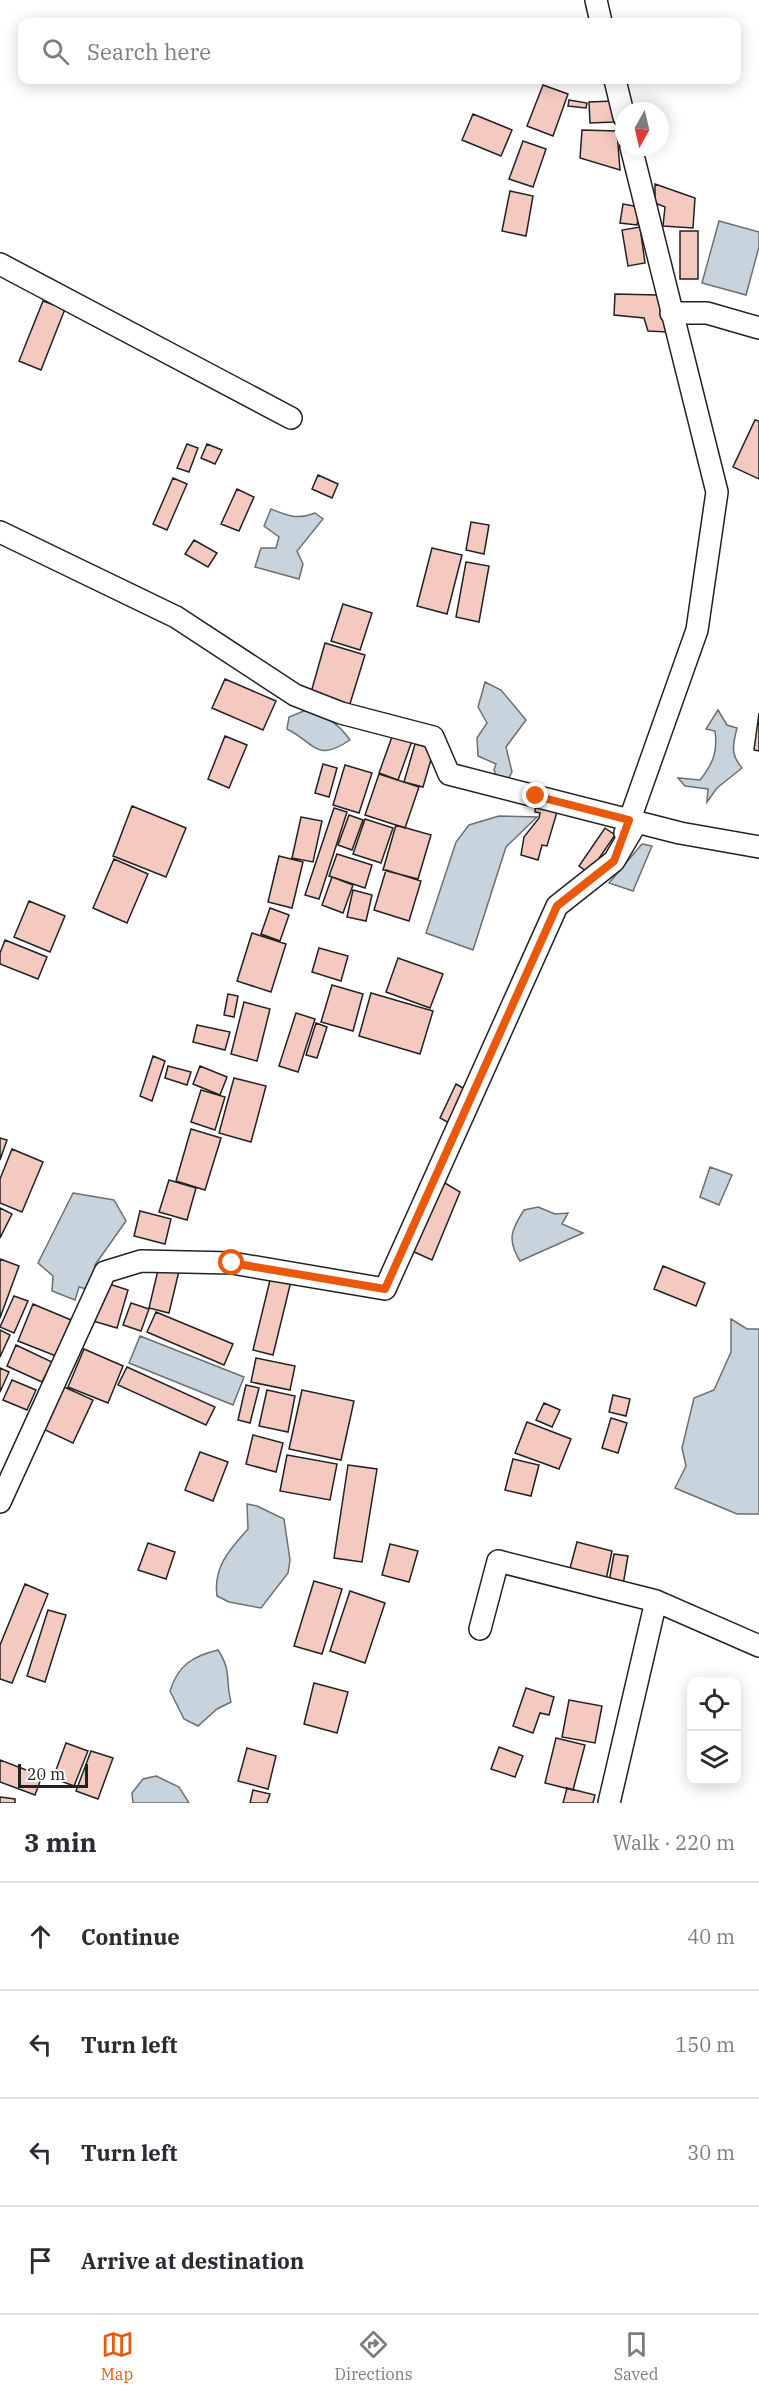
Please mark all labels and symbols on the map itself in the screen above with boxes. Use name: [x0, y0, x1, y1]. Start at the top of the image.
north arrow: [615, 102, 669, 156]
route end: [522, 782, 548, 808]
route start: [218, 1249, 244, 1275]
scale bar: [18, 1761, 88, 1788]

